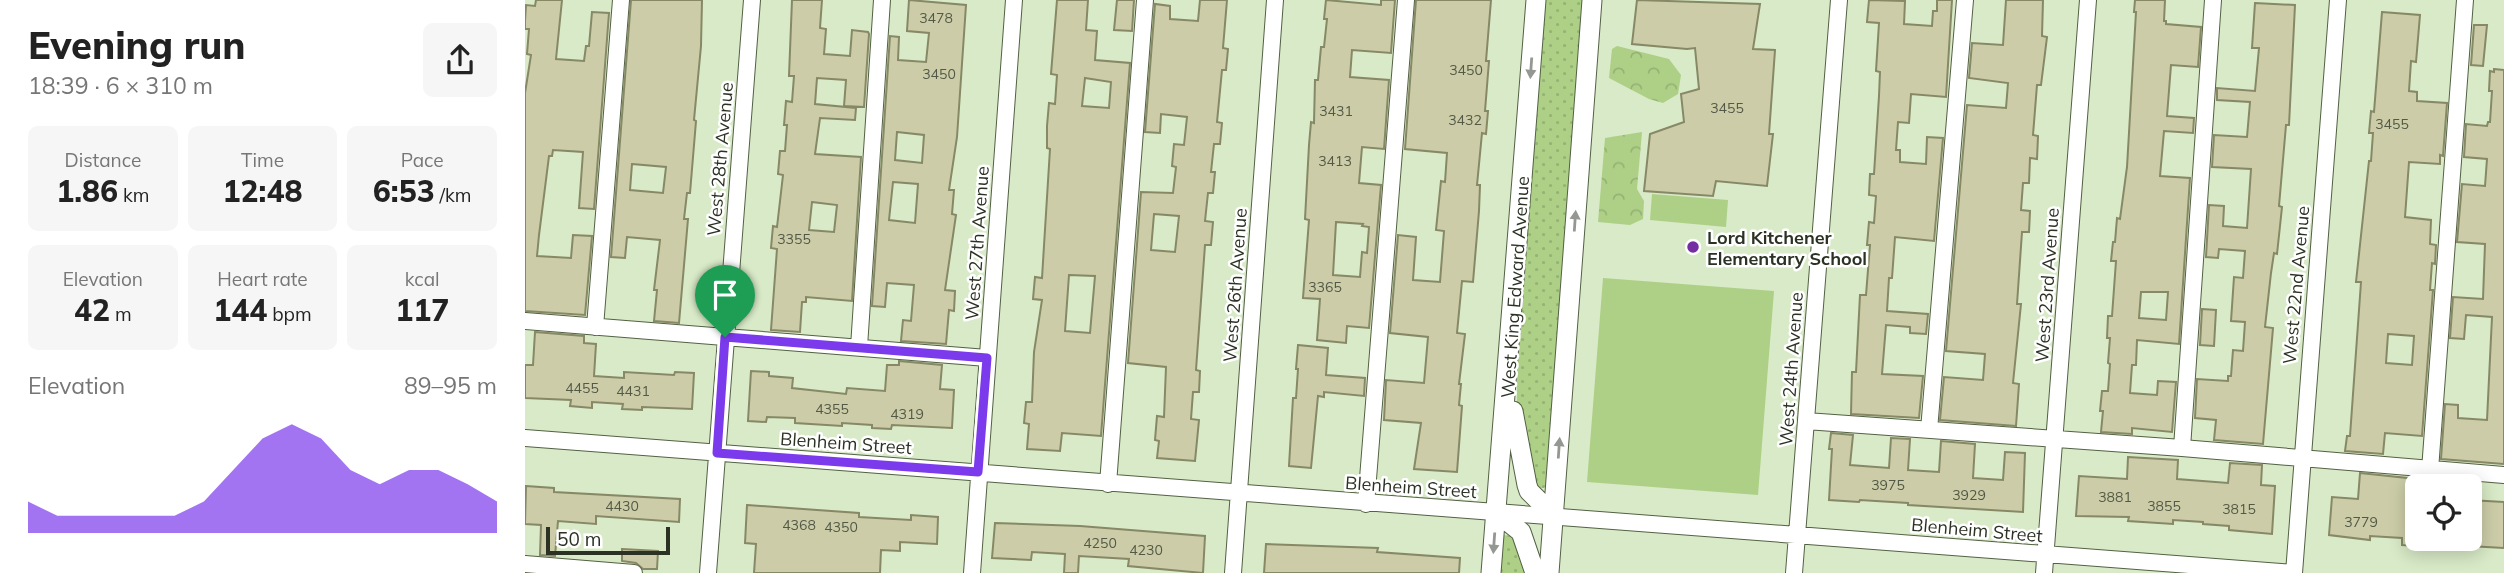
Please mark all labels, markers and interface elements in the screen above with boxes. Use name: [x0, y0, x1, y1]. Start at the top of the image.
house number: 3478: [919, 9, 953, 27]
text: Evening run: [28, 21, 246, 69]
button: share: [423, 23, 497, 97]
one-way arrow: [1525, 57, 1536, 79]
house number: 3450: [1449, 61, 1483, 79]
house number: 3450: [922, 65, 956, 83]
text: 18:39 · 6 × 310 m: [28, 71, 213, 100]
street label: West 28th Avenue: [702, 81, 738, 237]
house number: 3455: [1710, 99, 1744, 117]
house number: 3431: [1319, 102, 1353, 120]
house number: 3432: [1448, 111, 1482, 129]
house number: 3455: [2375, 115, 2409, 133]
text: Distance: [64, 148, 141, 172]
text: Time: [241, 148, 284, 172]
text: Pace: [401, 148, 444, 172]
house number: 3413: [1318, 152, 1352, 170]
street label: West 27th Avenue: [960, 165, 994, 321]
text: 1.86: [56, 172, 118, 210]
text: 12:48: [223, 172, 302, 210]
text: 6:53: [373, 172, 435, 210]
street label: West King Edward Avenue: [1496, 175, 1534, 399]
text: km: [118, 183, 149, 207]
text: /km: [435, 183, 471, 207]
street label: West 22nd Avenue: [2278, 205, 2314, 365]
street label: West 26th Avenue: [1218, 207, 1252, 363]
street label: West 23rd Avenue: [2030, 207, 2064, 363]
one-way arrow: [1570, 210, 1581, 232]
place label: Lord Kitchener Elementary School: [1707, 226, 1867, 270]
house number: 3355: [777, 230, 811, 248]
marker: Lord Kitchener Elementary School: [1685, 239, 1701, 255]
pin: [695, 265, 755, 337]
text: Elevation: [63, 267, 143, 291]
text: Heart rate: [217, 267, 308, 291]
text: kcal: [405, 267, 440, 291]
icon: arrive: [706, 276, 744, 314]
house number: 3365: [1308, 278, 1342, 296]
text: 42: [74, 291, 110, 329]
text: 144: [213, 291, 267, 329]
text: 117: [395, 291, 449, 329]
street label: West 24th Avenue: [1774, 291, 1808, 447]
text: m: [110, 302, 132, 326]
text: bpm: [267, 302, 312, 326]
text: Elevation: [28, 371, 125, 400]
text: 89–95 m: [404, 371, 497, 400]
house number: 4455: [565, 379, 599, 397]
house number: 4431: [616, 382, 650, 400]
house number: 4355: [815, 400, 849, 418]
house number: 4319: [890, 405, 924, 423]
street label: Blenheim Street: [779, 427, 913, 459]
one-way arrow: [1554, 437, 1565, 459]
street label: Blenheim Street: [1344, 471, 1478, 503]
map controls: [2405, 474, 2482, 551]
button: locate: [2405, 474, 2482, 551]
house number: 3975: [1871, 476, 1905, 494]
house number: 3929: [1952, 486, 1986, 504]
house number: 3881: [2098, 488, 2132, 506]
house number: 4430: [605, 497, 639, 515]
house number: 3855: [2147, 497, 2181, 515]
house number: 3815: [2222, 500, 2256, 518]
street label: Blenheim Street: [1910, 513, 2044, 547]
house number: 3779: [2344, 513, 2378, 531]
house number: 4368: [782, 516, 816, 534]
house number: 4350: [824, 518, 858, 536]
scale bar: [546, 524, 670, 556]
text: 50 m: [557, 527, 601, 551]
one-way arrow: [1488, 532, 1499, 554]
house number: 4250: [1083, 534, 1117, 552]
house number: 4230: [1129, 541, 1163, 559]

